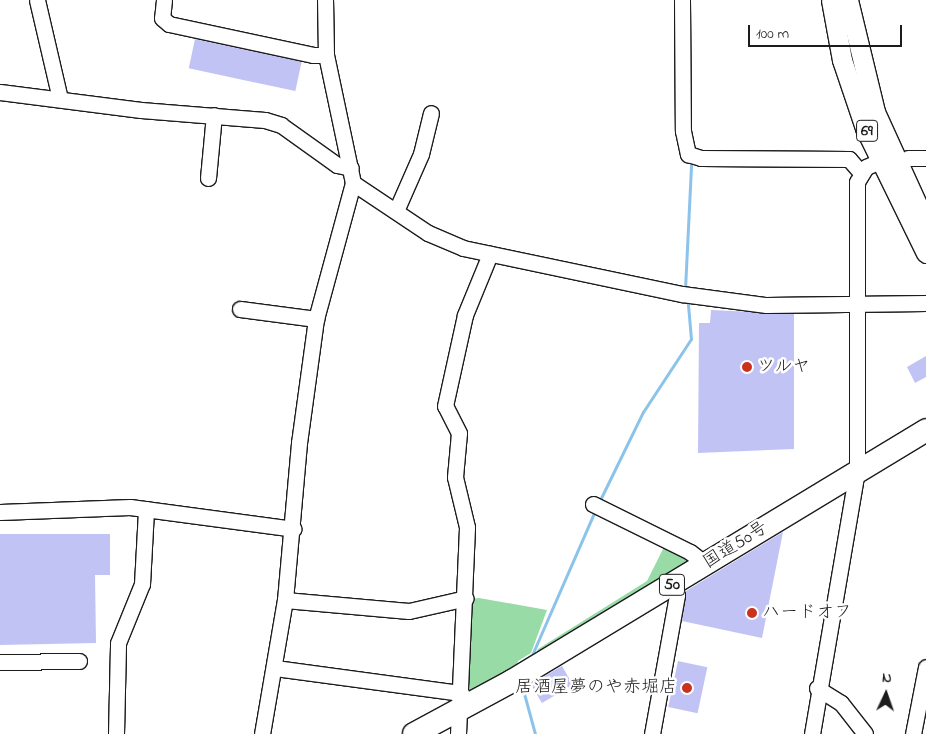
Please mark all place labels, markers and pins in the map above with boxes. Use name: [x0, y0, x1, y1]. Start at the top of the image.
place label: ツルヤ: [757, 356, 811, 378]
marker: ツルヤ: [741, 361, 753, 373]
place label: ハードオフ: [762, 602, 852, 624]
marker: ハードオフ: [746, 607, 758, 619]
place label: 居酒屋夢のや赤堀店: [515, 677, 677, 699]
marker: 居酒屋夢のや赤堀店: [681, 682, 693, 694]

